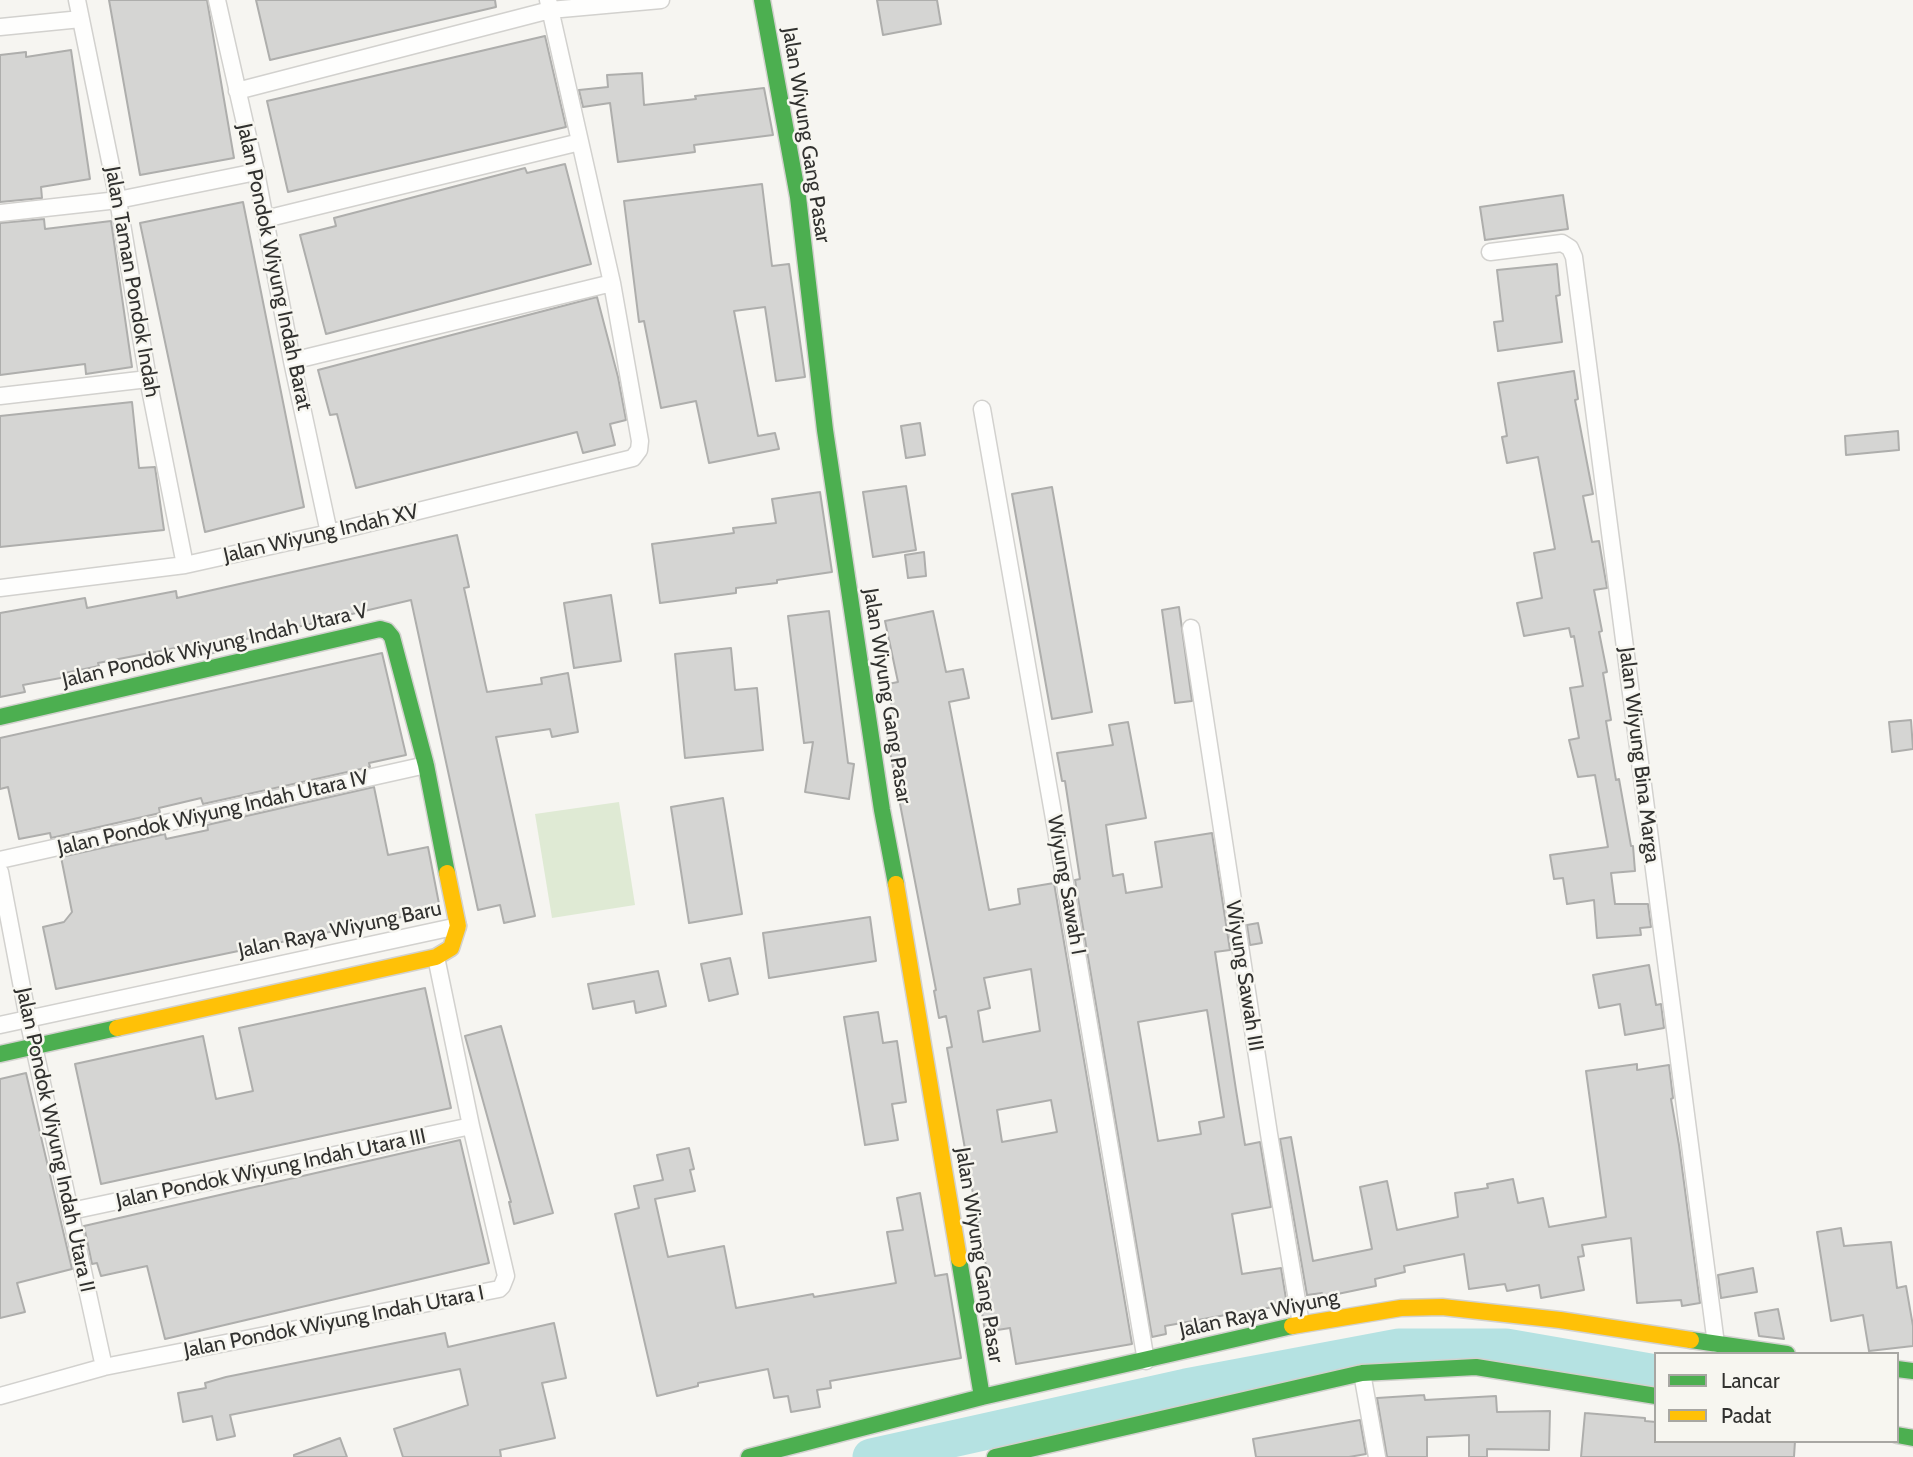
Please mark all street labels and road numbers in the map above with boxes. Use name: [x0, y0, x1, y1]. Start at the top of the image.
street label: Jalan Wiyung Gang Pasar: [777, 25, 835, 245]
street label: Jalan Pondok Wiyung Indah Barat: [231, 121, 317, 413]
street label: Jalan Taman Pondok Indah: [99, 165, 165, 399]
street label: Jalan Wiyung Indah XV: [221, 499, 421, 569]
street label: Jalan Wiyung Gang Pasar: [858, 586, 916, 806]
street label: Jalan Pondok Wiyung Indah Utara V: [60, 599, 370, 693]
street label: Jalan Wiyung Bina Marga: [1613, 646, 1665, 864]
street label: Jalan Pondok Wiyung Indah Utara IV: [55, 765, 371, 861]
street label: Wiyung Sawah I: [1041, 813, 1091, 957]
street label: Jalan Raya Wiyung Baru: [236, 896, 444, 964]
street label: Wiyung Sawah III: [1220, 899, 1268, 1053]
street label: Jalan Pondok Wiyung Indah Utara II: [10, 985, 100, 1295]
street label: Jalan Pondok Wiyung Indah Utara III: [114, 1124, 428, 1214]
street label: Jalan Wiyung Gang Pasar: [950, 1145, 1008, 1365]
street label: Jalan Pondok Wiyung Indah Utara I: [182, 1280, 486, 1364]
street label: Jalan Raya Wiyung: [1177, 1285, 1341, 1343]

